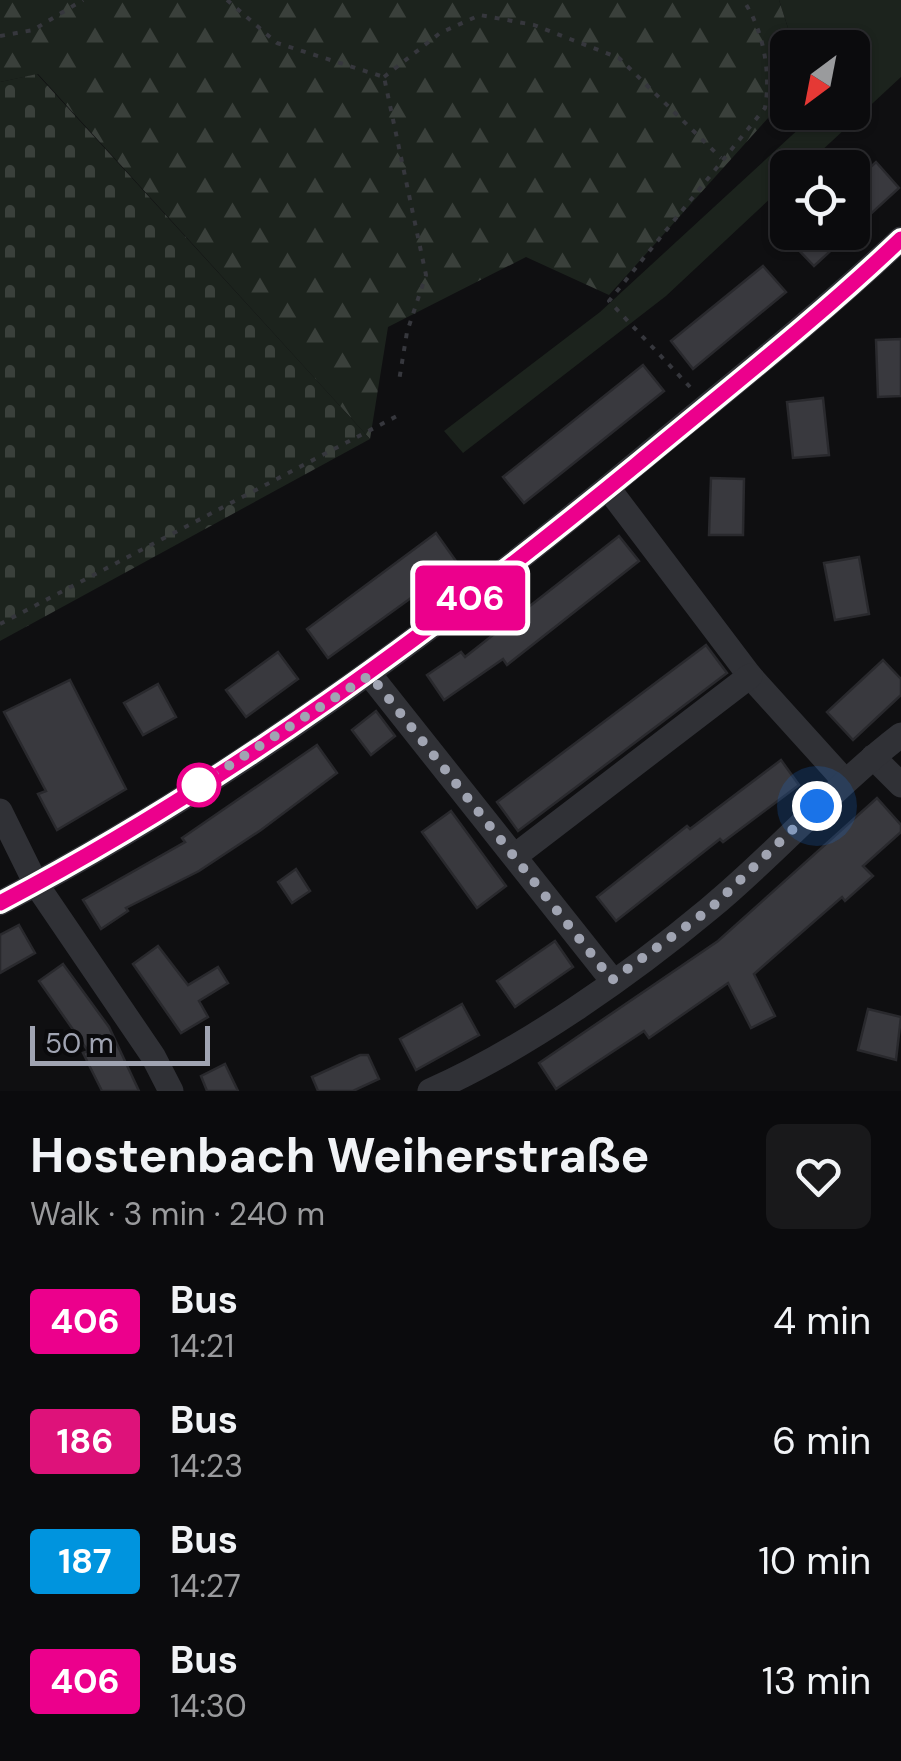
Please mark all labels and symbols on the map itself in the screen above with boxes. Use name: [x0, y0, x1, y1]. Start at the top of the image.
north arrow: [770, 30, 870, 130]
line badge: 406: [412, 566, 528, 630]
unlabelled marker: [178, 764, 220, 806]
your location: [792, 781, 842, 831]
scale bar: [30, 1021, 210, 1066]

